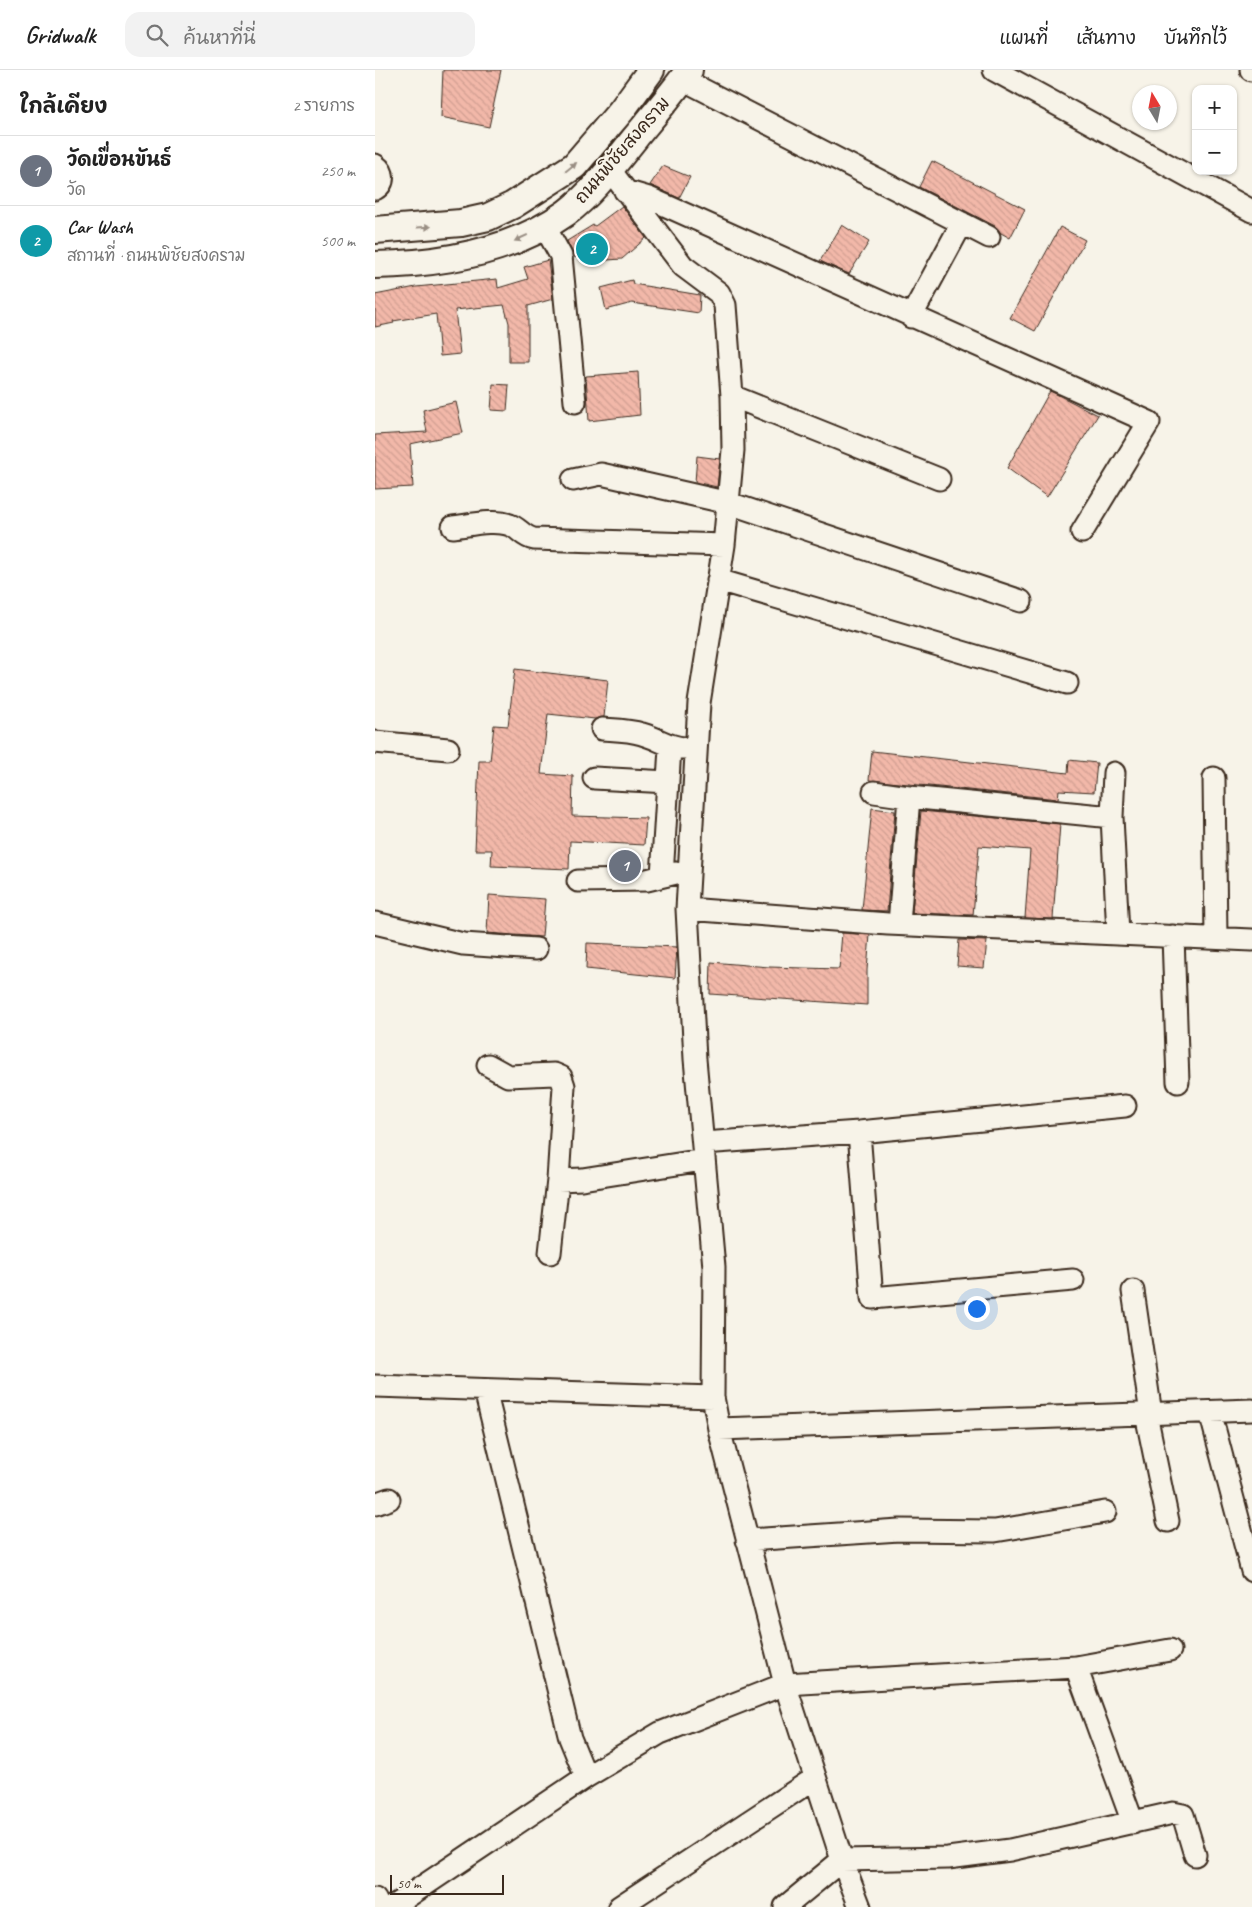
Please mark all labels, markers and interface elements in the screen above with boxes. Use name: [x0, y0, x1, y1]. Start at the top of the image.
search box: [125, 12, 475, 57]
text: Gridwalk: [25, 20, 95, 50]
icon: search: [143, 21, 171, 49]
text: ค้นหาที่นี่: [183, 26, 256, 50]
text: แผนที่: [1000, 27, 1048, 49]
text: เส้นทาง: [1076, 27, 1136, 49]
text: บันทึกไว้: [1164, 27, 1227, 49]
north arrow: [1132, 85, 1177, 130]
map controls: [1192, 85, 1237, 175]
button: +: [1192, 85, 1237, 130]
street label: ถนนพิชัยสงคราม: [570, 92, 674, 208]
text: ใกล้เคียง: [20, 93, 107, 119]
text: 2 รายการ: [293, 96, 355, 116]
button: −: [1192, 130, 1237, 175]
text: วัดเขื่อนขันธ์: [67, 148, 172, 172]
text: 1: [32, 161, 40, 181]
text: 250 m: [321, 161, 355, 181]
one-way arrow: [564, 162, 577, 173]
text: วัด: [67, 180, 86, 200]
text: Car Wash: [67, 215, 133, 239]
one-way arrow: [416, 223, 432, 231]
pin: 2: [576, 230, 608, 268]
text: 2: [32, 231, 40, 251]
text: 500 m: [321, 231, 355, 251]
one-way arrow: [513, 234, 528, 242]
text: สถานที่ · ถนนพิชัยสงคราม: [67, 246, 245, 266]
pin: 1: [609, 847, 641, 885]
your location: [964, 1296, 990, 1322]
scale bar: [390, 1872, 504, 1895]
text: 50 m: [397, 1875, 421, 1892]

